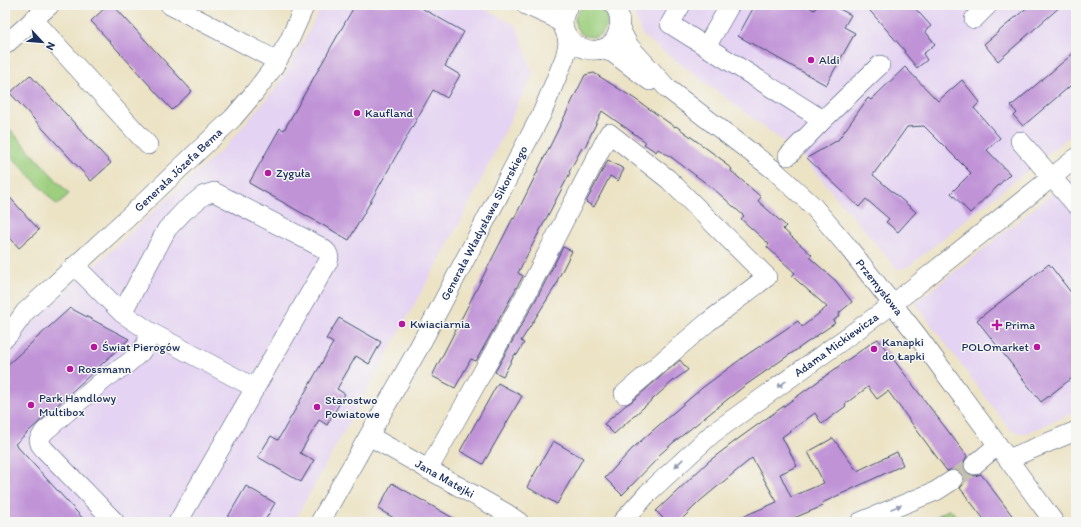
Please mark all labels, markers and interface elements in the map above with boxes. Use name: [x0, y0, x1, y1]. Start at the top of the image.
north arrow: [22, 22, 62, 62]
text: N: [43, 40, 58, 52]
place label: Aldi: [819, 53, 840, 67]
marker: Aldi: [806, 55, 816, 65]
place label: Kaufland: [365, 106, 413, 120]
marker: Kaufland: [352, 108, 362, 118]
street label: Generała Józefa Bema: [132, 125, 225, 215]
street label: Generała Władysława Sikorskiego: [438, 143, 531, 303]
place label: Zyguła: [276, 166, 311, 180]
marker: Zyguła: [263, 168, 273, 178]
street label: Przemysłowa: [853, 256, 906, 319]
street label: Adama Mickiewicza: [791, 309, 882, 380]
place label: Kwiaciarnia: [410, 317, 471, 331]
place label: Prima: [1005, 318, 1035, 332]
marker: Kwiaciarnia: [397, 319, 407, 329]
marker: Prima: [992, 320, 1002, 330]
place label: Kanapki do Łapki: [882, 335, 925, 363]
place label: Świat Pierogów: [102, 340, 180, 354]
place label: POLOmarket: [961, 340, 1029, 354]
marker: Świat Pierogów: [89, 342, 99, 352]
marker: POLOmarket: [1032, 342, 1042, 352]
marker: Kanapki do Łapki: [869, 344, 879, 354]
place label: Rossmann: [78, 362, 132, 376]
marker: Rossmann: [65, 364, 75, 374]
one-way arrow: [776, 380, 787, 388]
place label: Park Handlowy Multibox: [39, 391, 117, 419]
place label: Starostwo Powiatowe: [325, 393, 380, 421]
marker: Park Handlowy Multibox: [26, 400, 36, 410]
marker: Starostwo Powiatowe: [312, 402, 322, 412]
street label: Jana Matejki: [413, 456, 477, 501]
one-way arrow: [674, 459, 684, 468]
one-way arrow: [891, 504, 902, 510]

